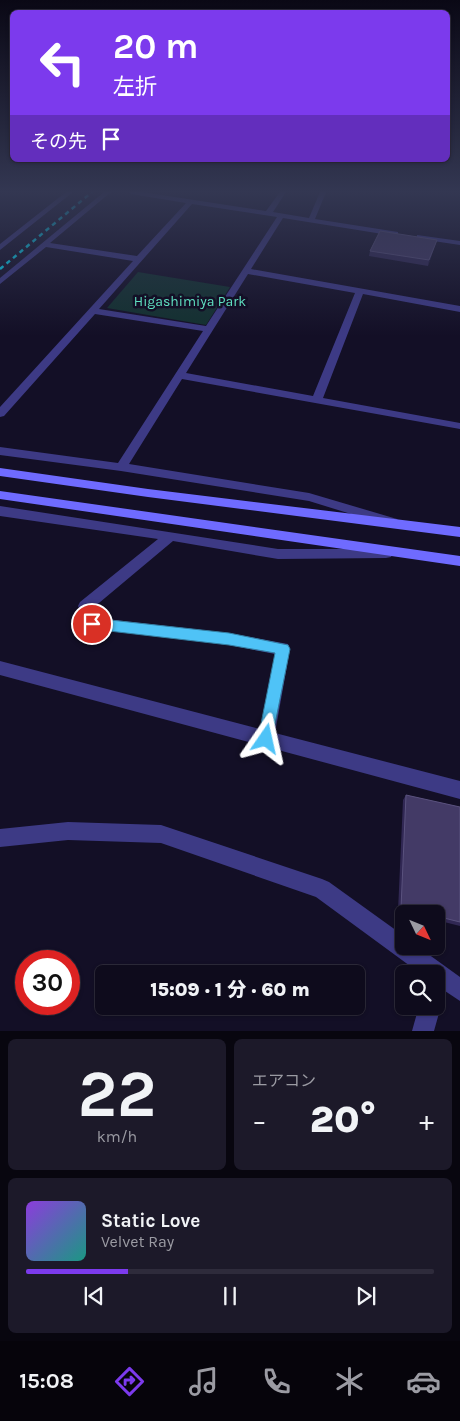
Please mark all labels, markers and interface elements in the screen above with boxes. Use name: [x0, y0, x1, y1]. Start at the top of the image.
text: 20 m: [113, 26, 198, 67]
icon: left: [30, 30, 95, 95]
text: 左折: [113, 74, 157, 100]
icon: arrive: [97, 125, 125, 153]
text: その先: [30, 131, 87, 153]
park label: Higashimiya Park: [134, 293, 246, 310]
pin: [71, 603, 113, 645]
icon: arrive: [78, 610, 106, 638]
position arrow: [239, 712, 291, 764]
north arrow: [395, 905, 445, 955]
map controls: [395, 905, 445, 1015]
speed limit sign: 30: [15, 950, 80, 1015]
button: search: [395, 965, 445, 1015]
text: 15:09 · 1 分 · 60 m: [150, 979, 310, 1001]
text: 22: [78, 1056, 156, 1132]
text: エアコン: [252, 1071, 316, 1090]
text: 20°: [310, 1097, 376, 1142]
text: −: [252, 1104, 267, 1137]
text: +: [419, 1104, 434, 1137]
text: km/h: [97, 1127, 137, 1146]
text: Static Love: [101, 1210, 200, 1232]
text: Velvet Ray: [101, 1232, 174, 1251]
icon: previous: [80, 1282, 108, 1310]
icon: pause: [216, 1282, 244, 1310]
icon: next: [352, 1282, 380, 1310]
icon: directions: [112, 1364, 147, 1399]
icon: music: [186, 1364, 221, 1399]
icon: phone: [259, 1364, 294, 1399]
icon: climate: [332, 1364, 367, 1399]
icon: car: [406, 1364, 441, 1399]
text: 15:08: [19, 1368, 74, 1394]

